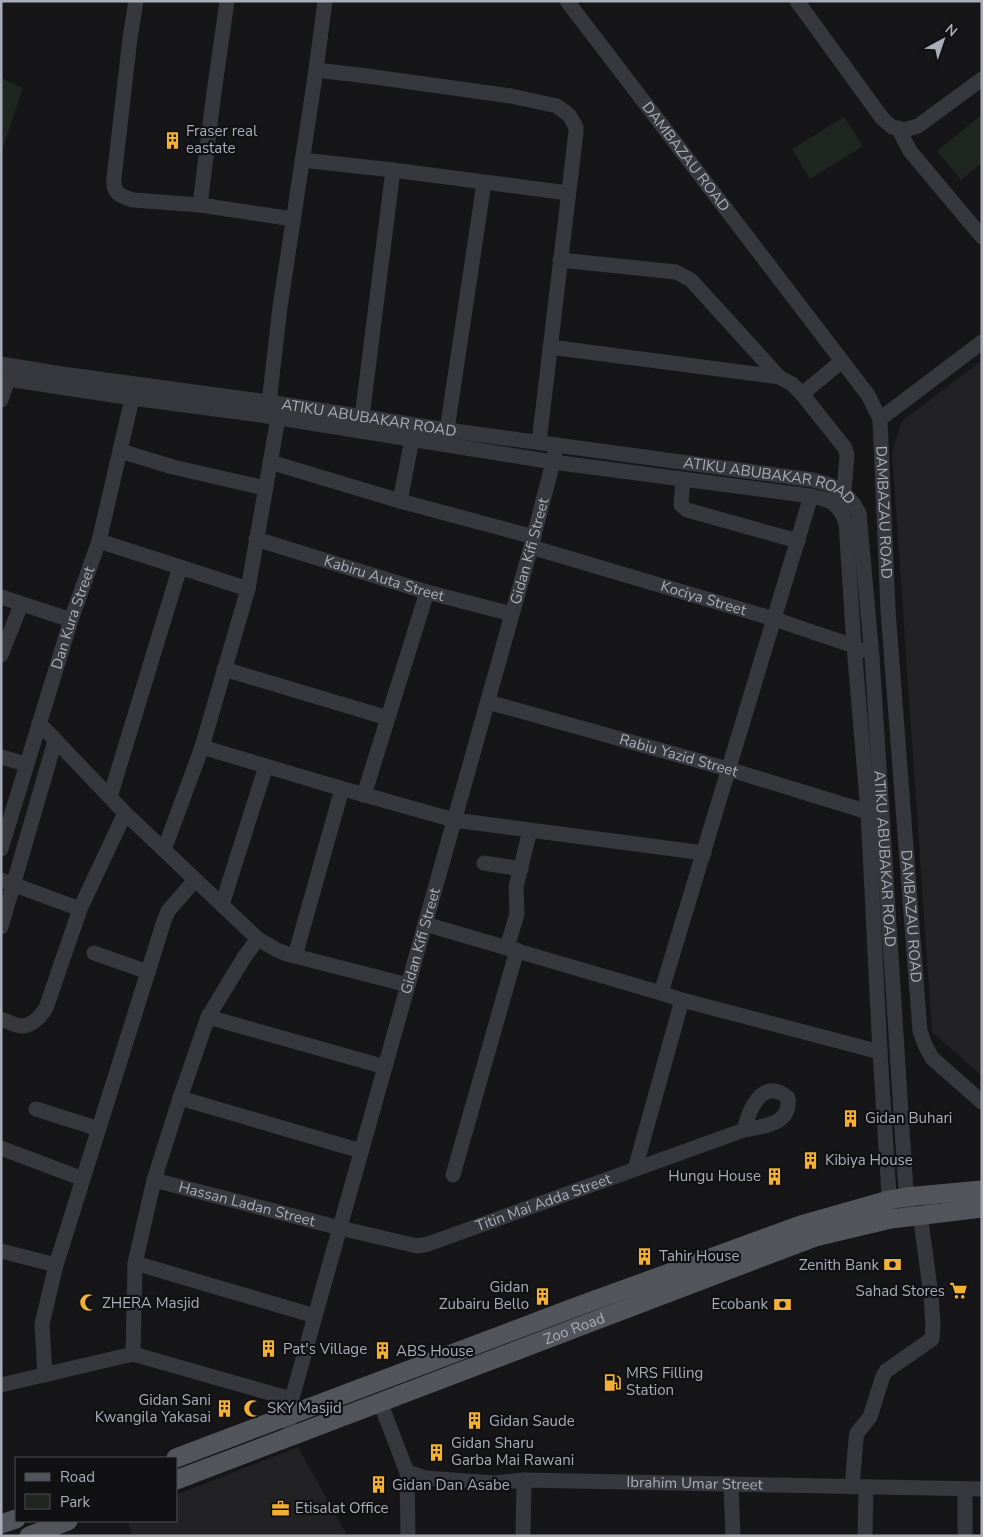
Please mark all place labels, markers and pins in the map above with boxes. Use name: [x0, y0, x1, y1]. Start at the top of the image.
place label: Fraser real eastate: [186, 121, 258, 158]
building icon: Fraser real eastate: [162, 130, 182, 150]
building icon: Gidan Buhari: [841, 1108, 861, 1128]
place label: Gidan Buhari: [865, 1108, 952, 1128]
building icon: Kibiya House: [801, 1150, 821, 1170]
place label: Kibiya House: [825, 1150, 913, 1170]
place label: Hungu House: [668, 1166, 761, 1186]
building icon: Hungu House: [765, 1166, 785, 1186]
building icon: Tahir House: [635, 1246, 655, 1266]
place label: Tahir House: [659, 1246, 739, 1266]
place label: Zenith Bank: [799, 1255, 879, 1275]
bank icon: Zenith Bank: [883, 1255, 903, 1275]
place label: Gidan Zubairu Bello: [439, 1277, 529, 1314]
place label: Sahad Stores: [856, 1281, 945, 1301]
supermarket icon: Sahad Stores: [949, 1281, 969, 1301]
building icon: Gidan Zubairu Bello: [533, 1286, 553, 1306]
mosque icon: ZHERA Masjid: [78, 1293, 98, 1313]
place label: ZHERA Masjid: [102, 1293, 199, 1313]
place label: Ecobank: [711, 1294, 768, 1314]
bank icon: Ecobank: [772, 1294, 792, 1314]
building icon: Pat's Village: [259, 1339, 279, 1359]
place label: Pat's Village: [283, 1339, 367, 1359]
building icon: ABS House: [372, 1341, 392, 1361]
place label: ABS House: [396, 1341, 474, 1361]
place label: MRS Filling Station: [626, 1363, 703, 1400]
fuel station icon: MRS Filling Station: [602, 1372, 622, 1392]
place label: Gidan Sani Kwangila Yakasai: [95, 1390, 211, 1427]
mosque icon: SKY Masjid: [243, 1398, 263, 1418]
place label: SKY Masjid: [267, 1398, 342, 1418]
building icon: Gidan Sani Kwangila Yakasai: [215, 1399, 235, 1419]
building icon: Gidan Saude: [465, 1411, 485, 1431]
place label: Gidan Saude: [489, 1411, 575, 1431]
place label: Gidan Sharu Garba Mai Rawani: [451, 1433, 574, 1470]
building icon: Gidan Sharu Garba Mai Rawani: [427, 1442, 447, 1462]
building icon: Gidan Dan Asabe: [368, 1475, 388, 1495]
place label: Gidan Dan Asabe: [392, 1475, 510, 1495]
office icon: Etisalat Office: [271, 1498, 291, 1518]
place label: Etisalat Office: [295, 1498, 388, 1518]

